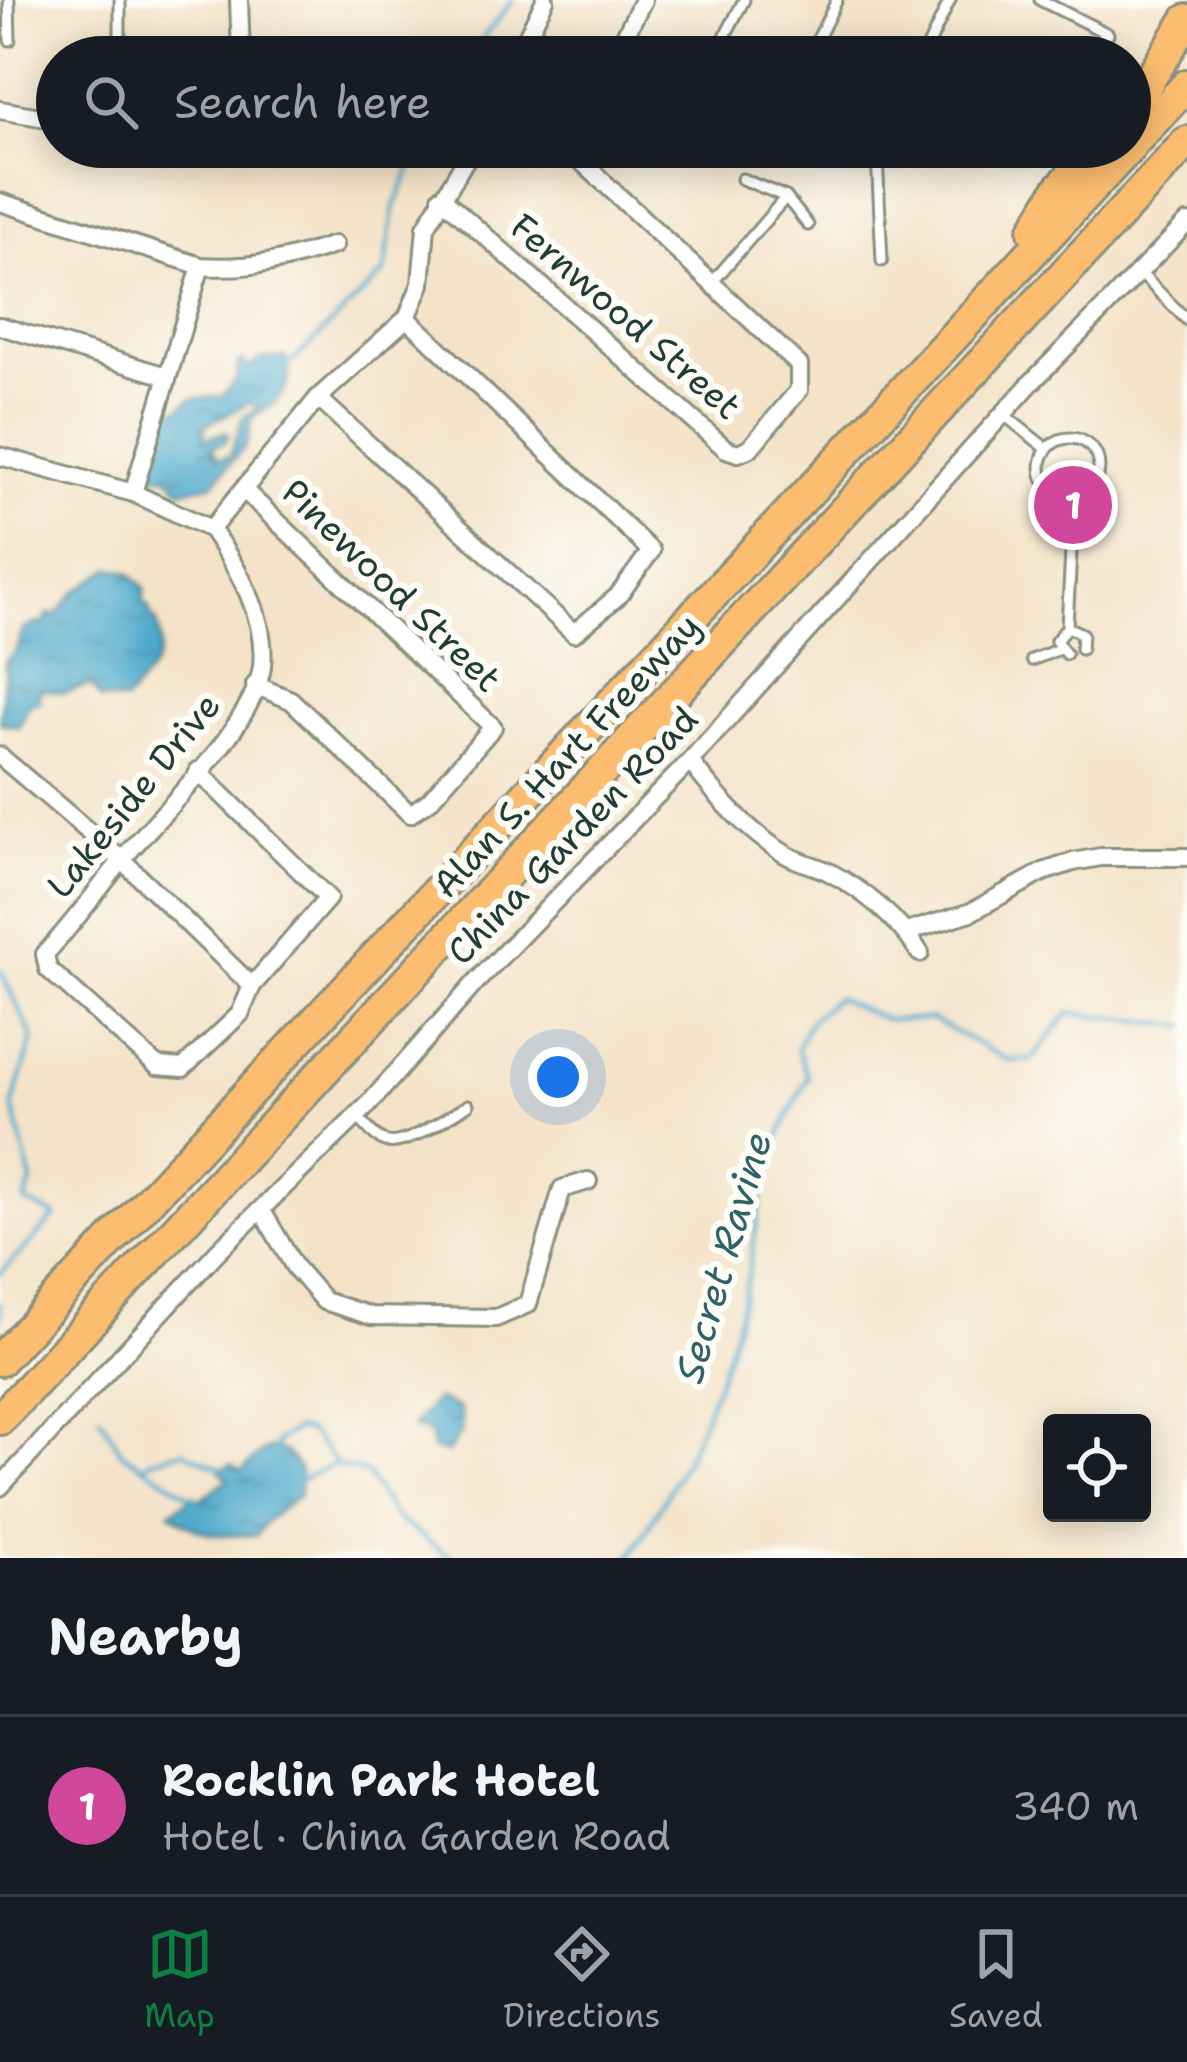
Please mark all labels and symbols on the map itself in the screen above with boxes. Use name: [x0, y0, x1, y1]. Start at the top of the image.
street label: Fernwood Street: [500, 202, 752, 430]
pin: 1: [1034, 460, 1112, 550]
street label: Pinewood Street: [271, 468, 512, 703]
street label: Alan S. Hart Freeway: [421, 602, 711, 908]
street label: Lakeside Drive: [35, 682, 231, 908]
street label: China Garden Road: [436, 695, 709, 975]
your location: [528, 1047, 588, 1107]
water label: Secret Ravine: [662, 1126, 784, 1388]

